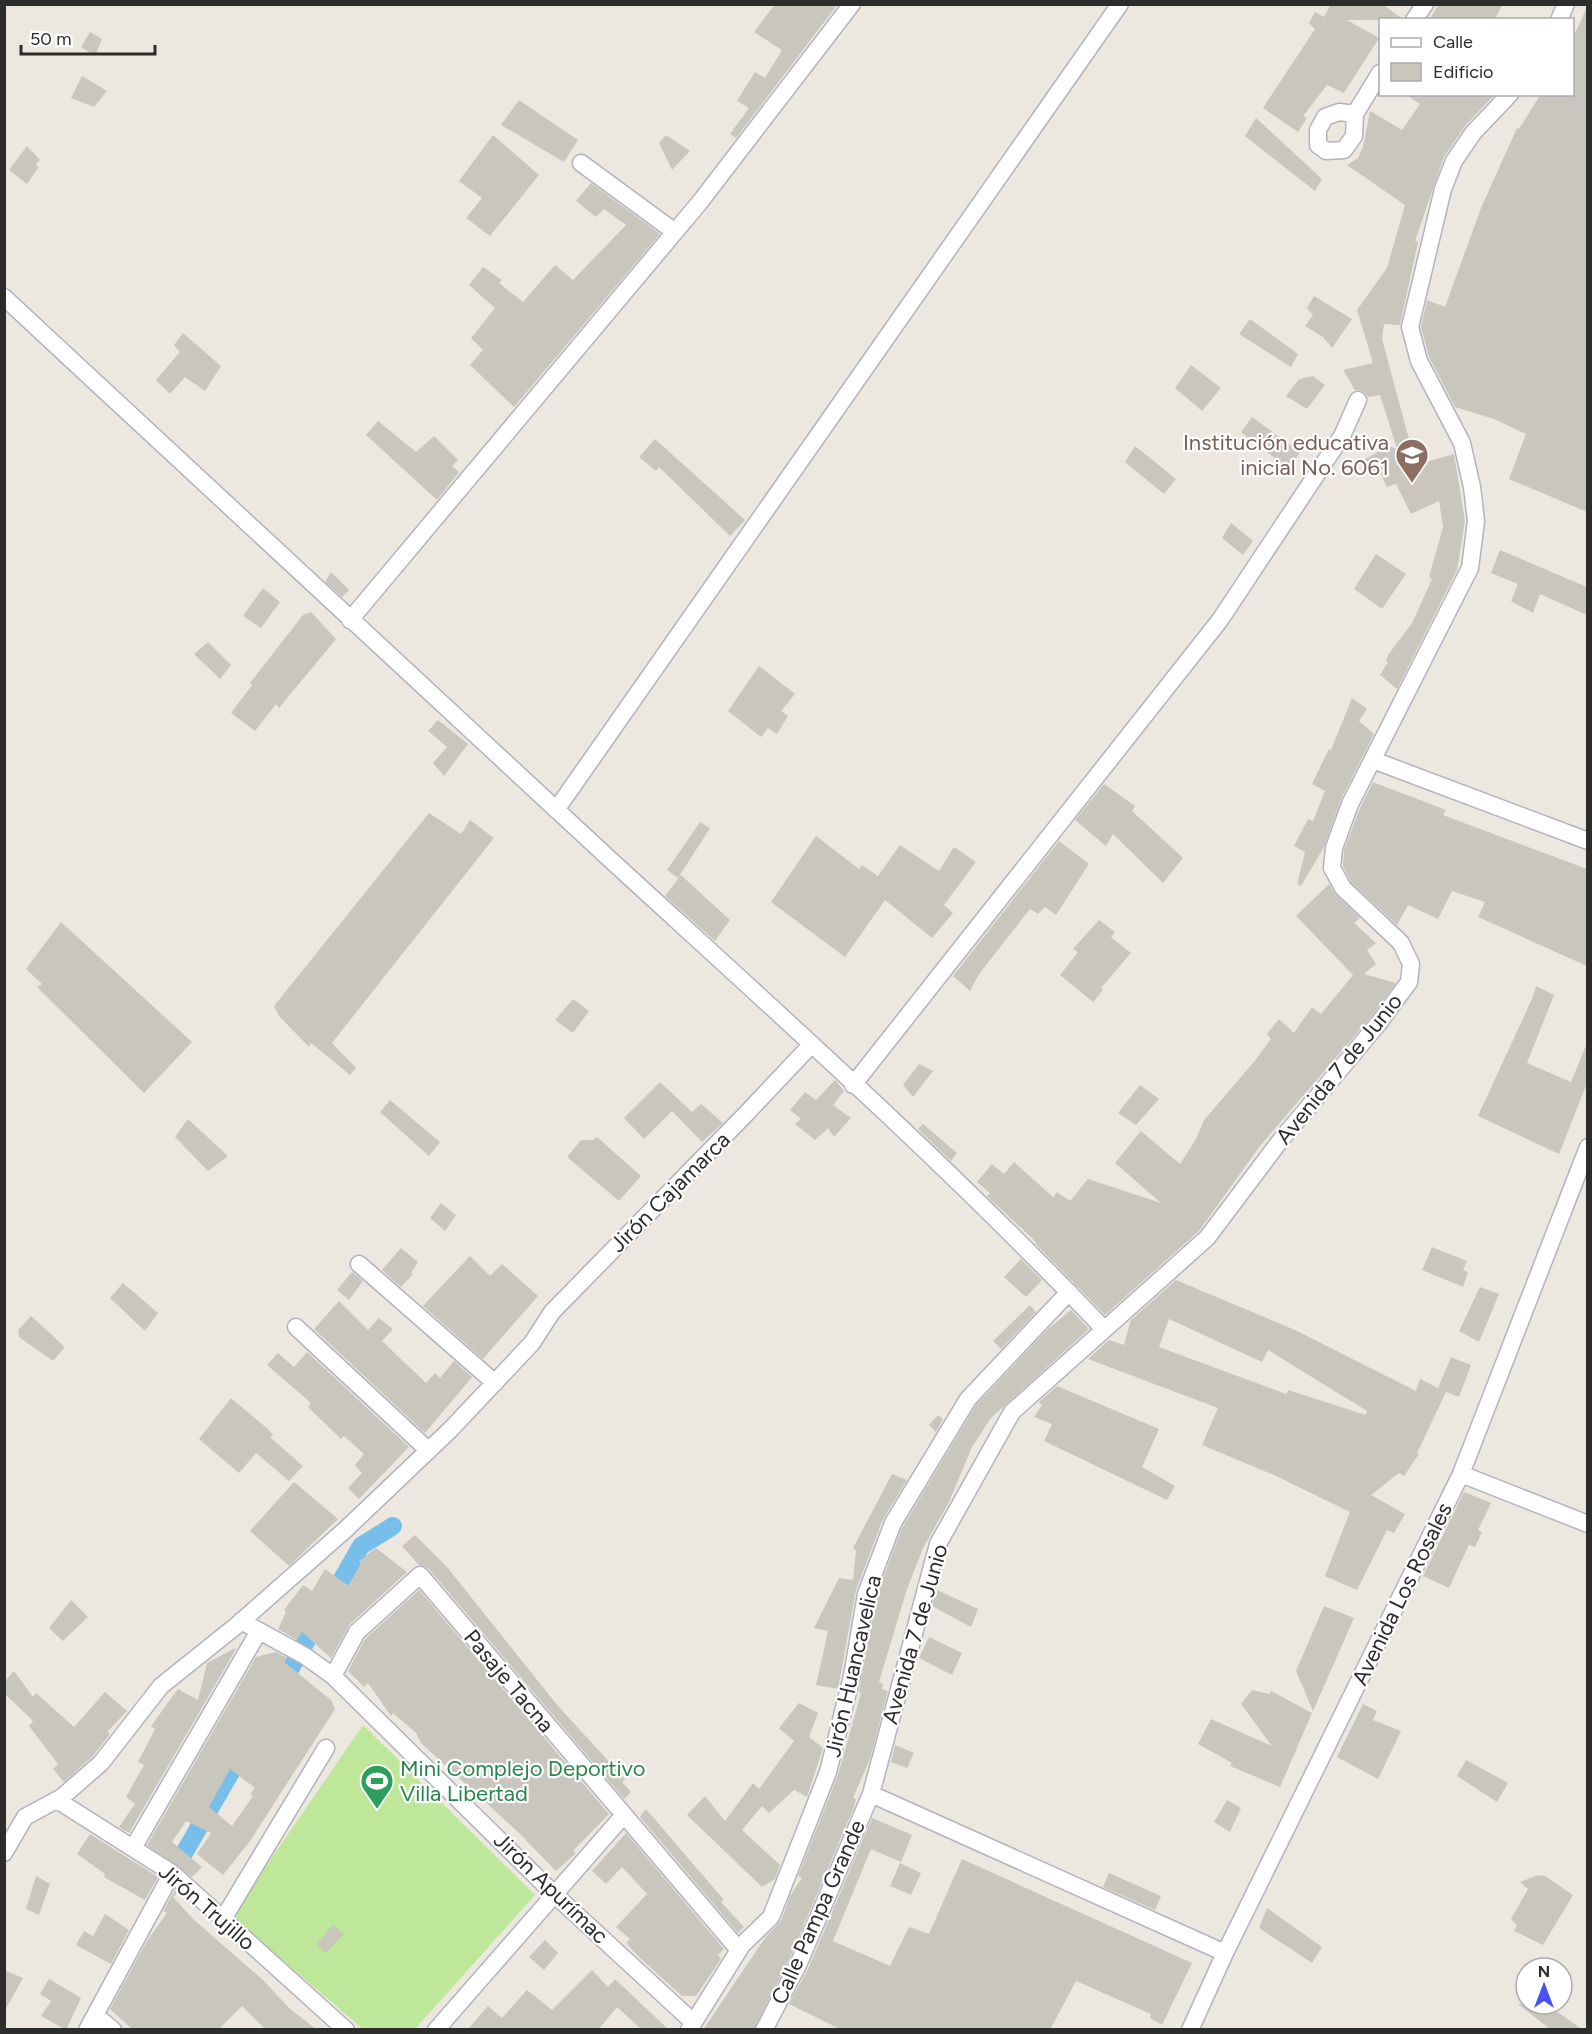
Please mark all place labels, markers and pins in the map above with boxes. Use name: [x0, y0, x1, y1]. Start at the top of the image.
place label: Institución educativa inicial No. 6061: [1183, 429, 1389, 481]
school or university icon: Institución educativa inicial No. 6061: [1394, 437, 1430, 484]
place label: Mini Complejo Deportivo Villa Libertad: [400, 1755, 646, 1807]
sports icon: Mini Complejo Deportivo Villa Libertad: [359, 1763, 395, 1810]

